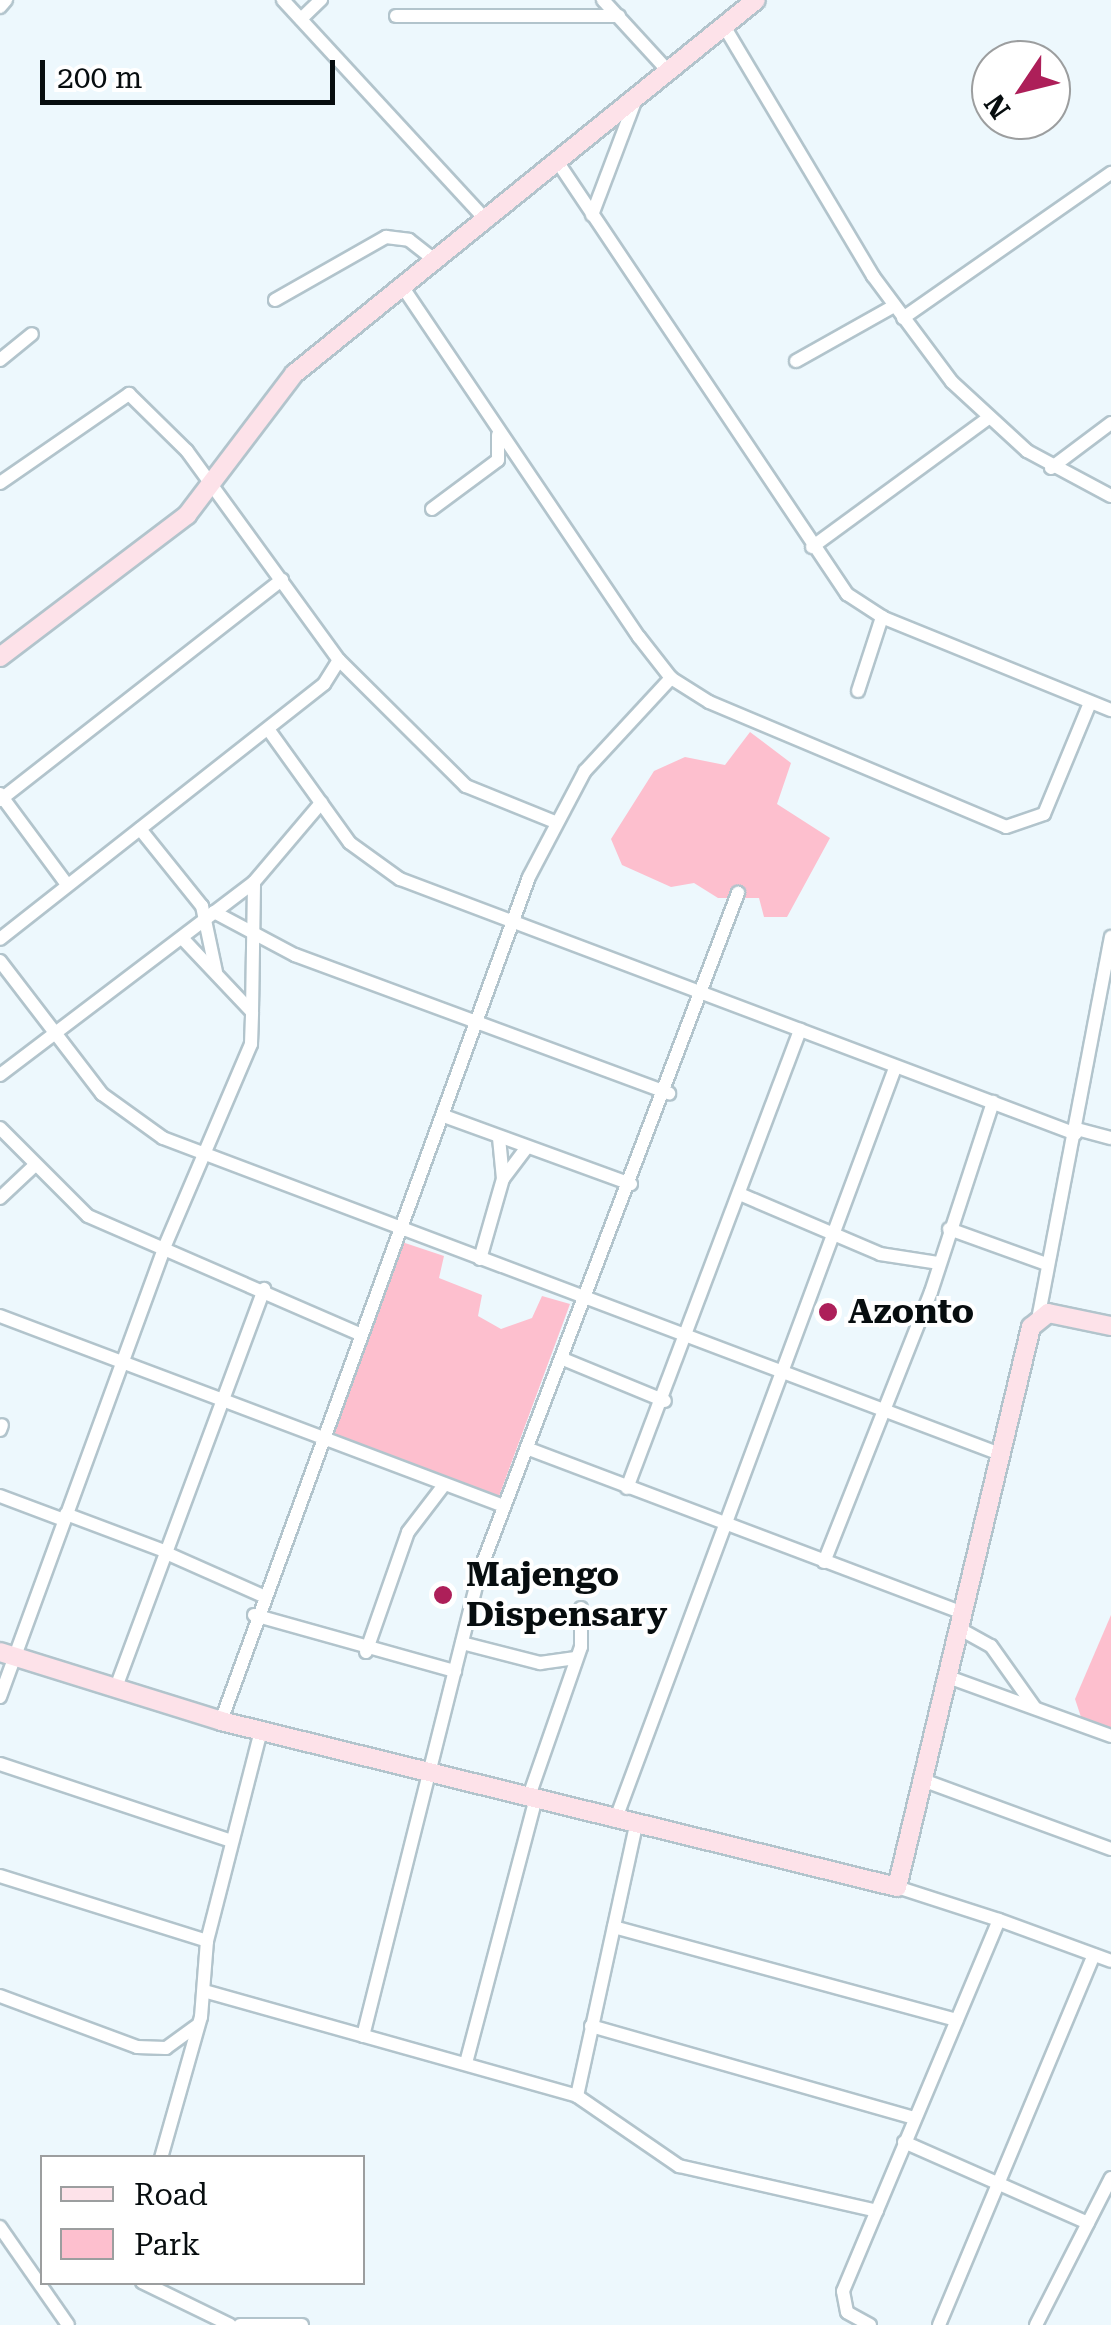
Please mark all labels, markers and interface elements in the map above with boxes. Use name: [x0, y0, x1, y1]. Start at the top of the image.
scale bar: [45, 40, 340, 102]
north arrow: [971, 40, 1071, 140]
text: 200 m: [57, 60, 142, 95]
text: N: [978, 88, 1017, 125]
place label: Azonto: [848, 1291, 974, 1333]
marker: Azonto: [817, 1301, 839, 1323]
place label: Majengo Dispensary: [466, 1554, 667, 1636]
marker: Majengo Dispensary: [430, 1582, 456, 1608]
legend: [40, 2155, 365, 2285]
text: Road: [134, 2177, 208, 2212]
text: Park: [134, 2227, 200, 2262]

